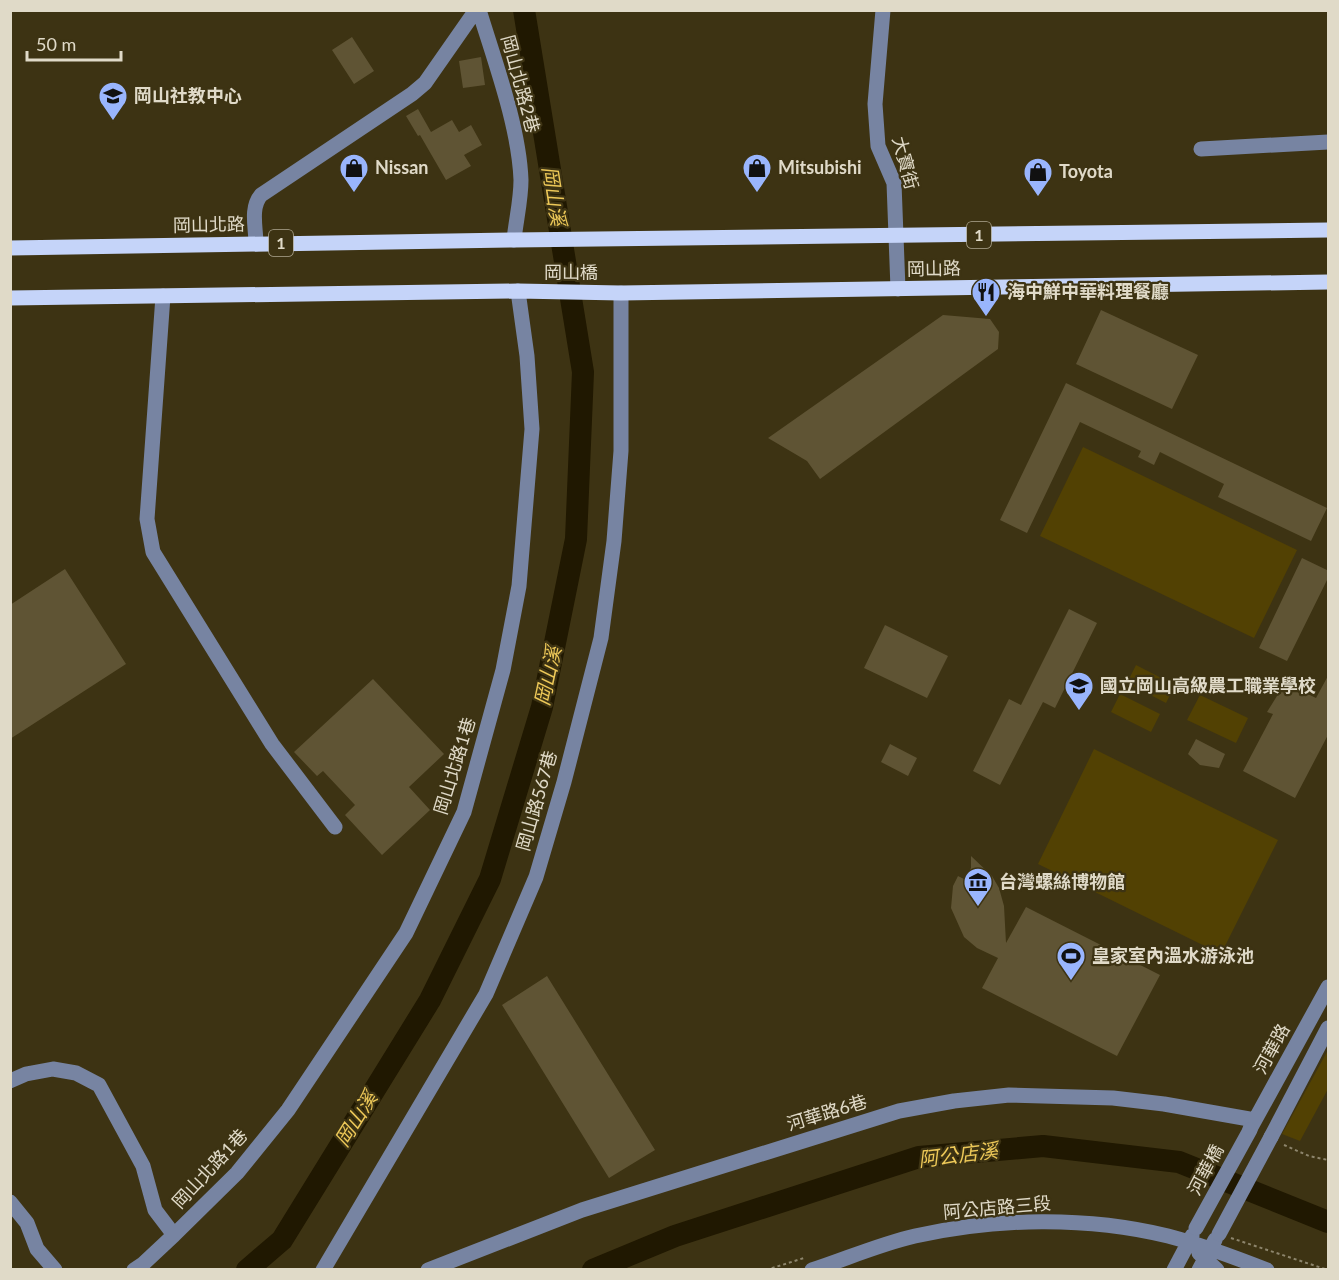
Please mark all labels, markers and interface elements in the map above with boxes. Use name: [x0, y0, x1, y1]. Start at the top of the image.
scale bar: [27, 24, 122, 62]
street label: 岡山北路2巷: [497, 32, 545, 135]
text: 50 m: [36, 33, 76, 55]
school or university icon: 岡山社教中心: [97, 80, 129, 122]
place label: 岡山社教中心: [134, 84, 242, 106]
street label: 大寶街: [888, 134, 924, 192]
shop icon: Nissan: [338, 152, 370, 194]
shop icon: Mitsubishi: [741, 152, 773, 194]
place label: Nissan: [375, 156, 428, 178]
place label: Mitsubishi: [778, 156, 862, 178]
shop icon: Toyota: [1022, 156, 1054, 198]
place label: Toyota: [1059, 160, 1113, 182]
water label: 岡山溪: [538, 164, 572, 230]
street label: 岡山北路: [173, 212, 245, 236]
road number: 1: [967, 222, 991, 248]
road number: 1: [269, 230, 293, 256]
street label: 岡山路: [907, 257, 961, 279]
street label: 岡山橋: [544, 261, 598, 283]
restaurant icon: 海中鮮中華料理餐廳: [970, 276, 1002, 318]
place label: 海中鮮中華料理餐廳: [1007, 280, 1169, 302]
water label: 岡山溪: [529, 641, 566, 708]
school or university icon: 國立岡山高級農工職業學校: [1063, 670, 1095, 712]
place label: 國立岡山高級農工職業學校: [1100, 674, 1316, 696]
street label: 岡山北路1巷: [429, 714, 479, 817]
street label: 岡山路567巷: [511, 748, 561, 853]
museum icon: 台灣螺絲博物館: [962, 866, 994, 908]
place label: 台灣螺絲博物館: [999, 870, 1125, 892]
sports icon: 皇家室內溫水游泳池: [1055, 940, 1087, 982]
place label: 皇家室內溫水游泳池: [1092, 944, 1254, 966]
street label: 河華路: [1248, 1020, 1294, 1077]
water label: 岡山溪: [329, 1084, 383, 1150]
street label: 河華路6巷: [784, 1089, 869, 1135]
street label: 岡山北路1巷: [167, 1124, 252, 1213]
water label: 阿公店溪: [917, 1137, 1002, 1171]
street label: 河華橋: [1183, 1141, 1228, 1199]
street label: 阿公店路三段: [942, 1191, 1052, 1223]

